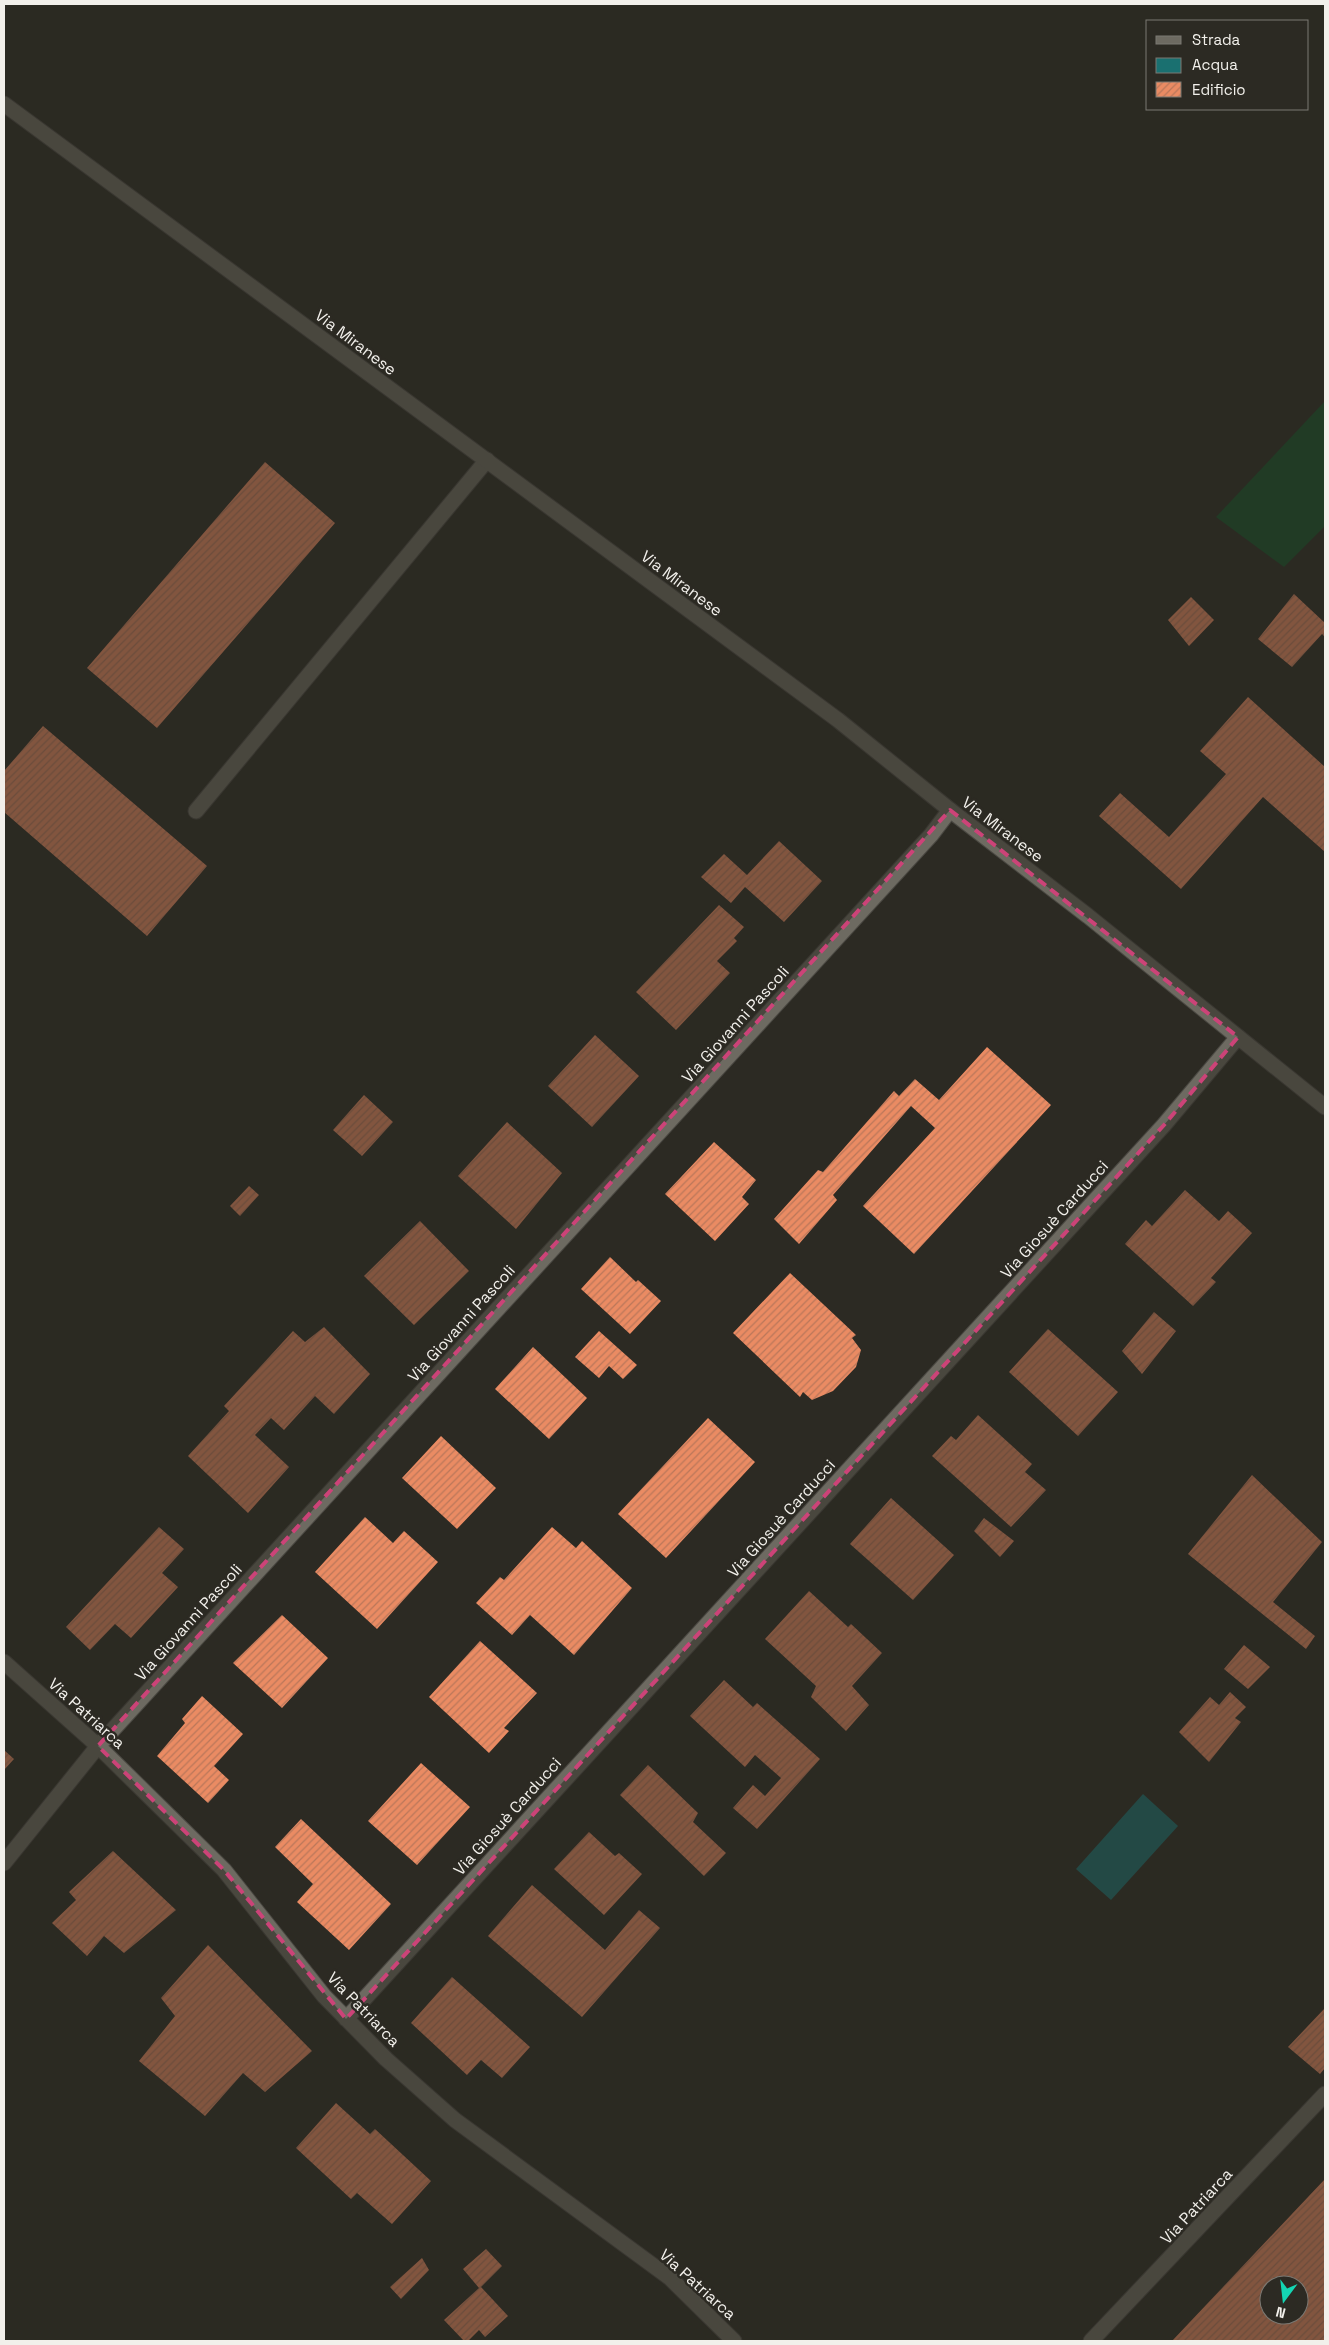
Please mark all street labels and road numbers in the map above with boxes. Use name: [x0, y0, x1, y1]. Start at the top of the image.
street label: Via Miranese: [311, 305, 401, 380]
street label: Via Miranese: [637, 546, 727, 621]
street label: Via Miranese: [958, 792, 1048, 867]
street label: Via Giovanni Pascoli: [677, 961, 794, 1087]
street label: Via Giosuè Carducci: [996, 1156, 1113, 1283]
street label: Via Giovanni Pascoli: [403, 1260, 520, 1386]
street label: Via Giosuè Carducci: [723, 1455, 840, 1582]
street label: Via Giovanni Pascoli: [130, 1559, 247, 1685]
street label: Via Patriarca: [44, 1673, 129, 1753]
street label: Via Giosuè Carducci: [449, 1753, 566, 1880]
street label: Via Patriarca: [323, 1967, 405, 2051]
street label: Via Patriarca: [1156, 2164, 1237, 2249]
street label: Via Patriarca: [655, 2244, 740, 2324]

